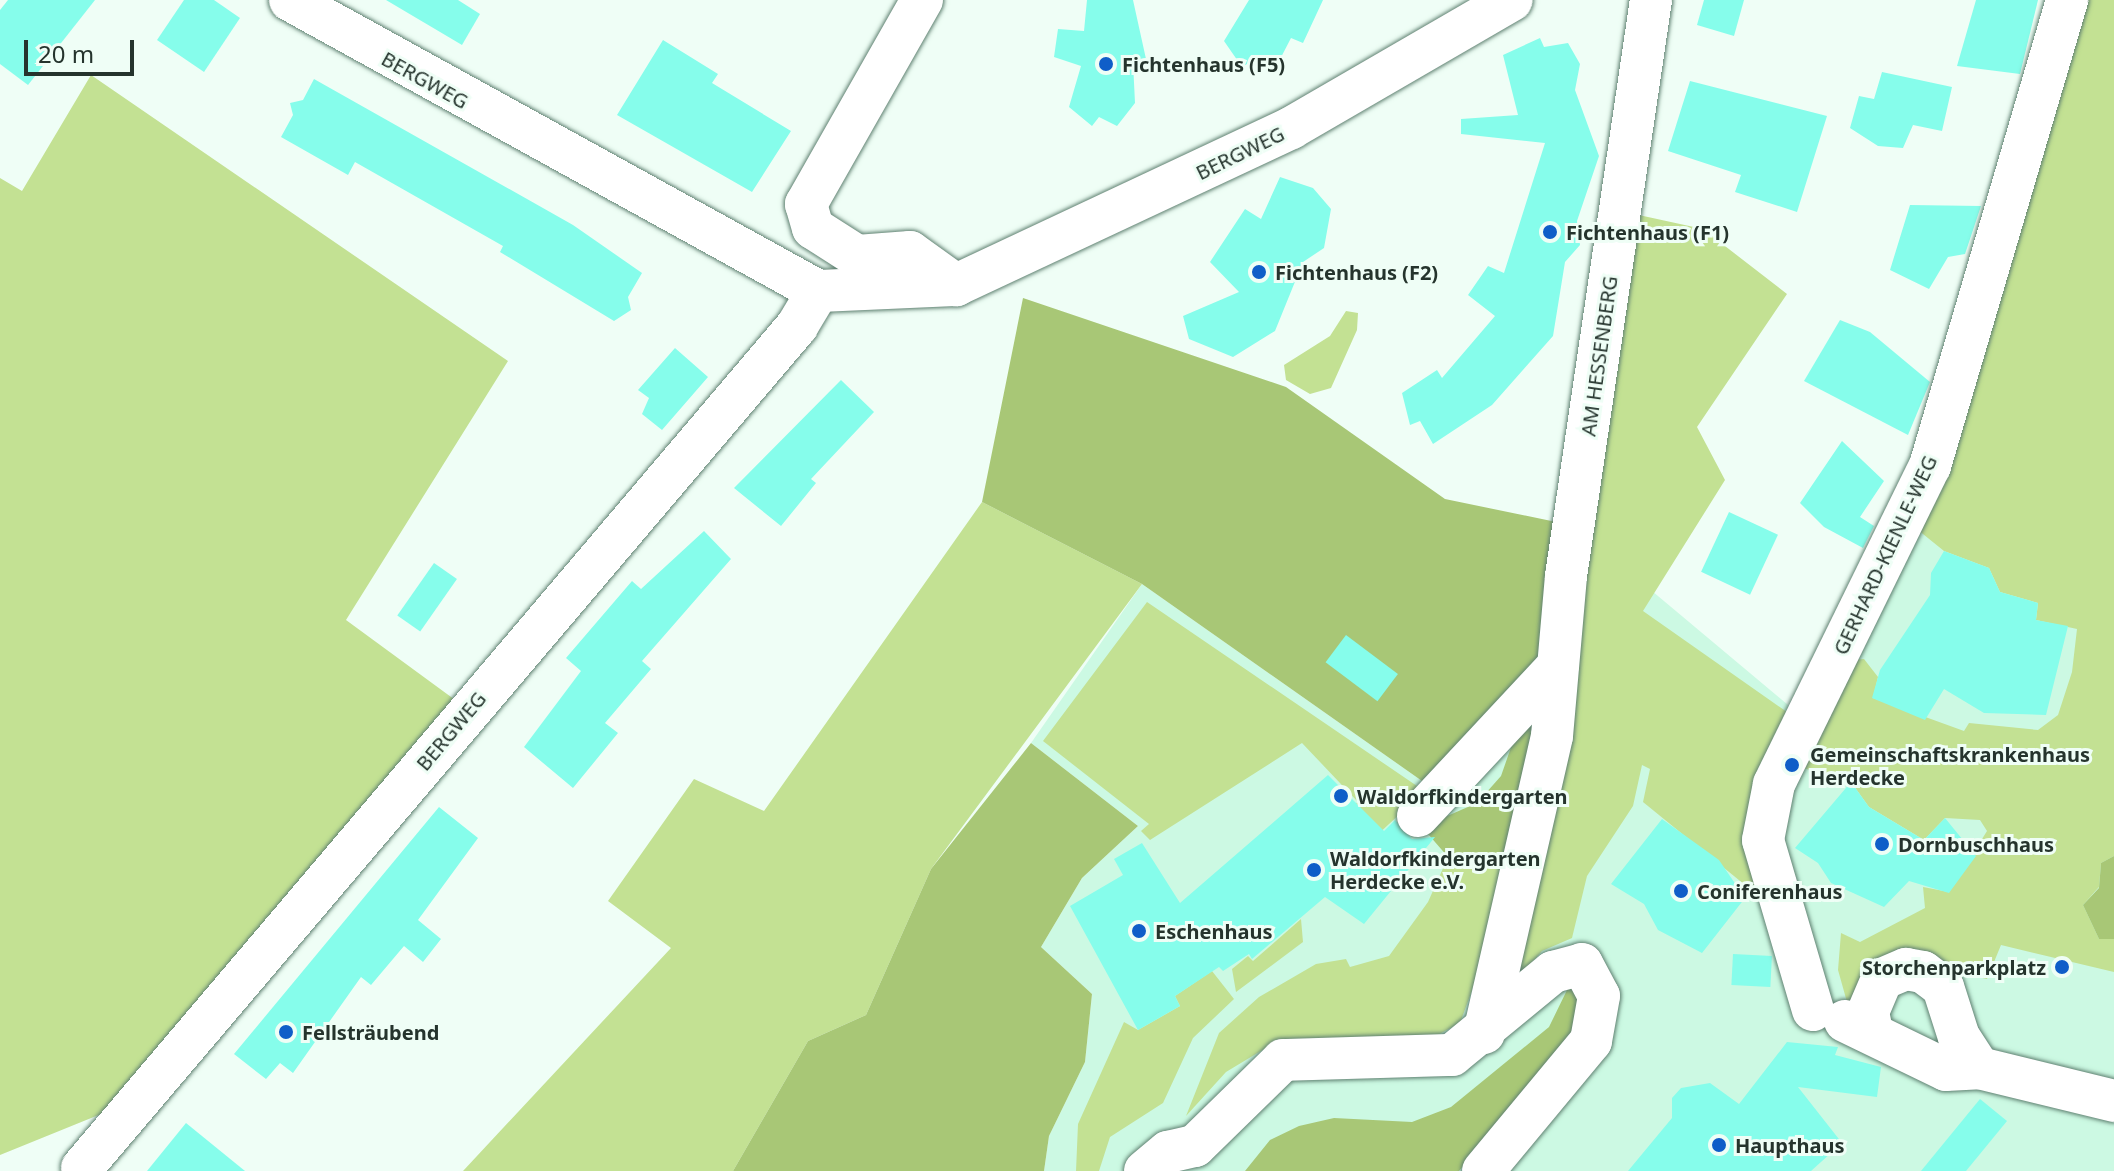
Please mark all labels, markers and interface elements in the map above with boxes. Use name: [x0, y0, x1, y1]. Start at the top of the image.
scale bar: [28, 24, 138, 74]
text: 20 m: [38, 37, 94, 70]
street label: BERGWEG: [377, 46, 473, 114]
place label: Fichtenhaus (F5): [1122, 52, 1285, 76]
marker: Fichtenhaus (F5): [1097, 55, 1115, 73]
street label: BERGWEG: [1192, 121, 1288, 185]
place label: Fichtenhaus (F1): [1566, 220, 1729, 244]
marker: Fichtenhaus (F1): [1541, 223, 1559, 241]
place label: Fichtenhaus (F2): [1275, 260, 1438, 284]
marker: Fichtenhaus (F2): [1250, 263, 1268, 281]
street label: AM HESSENBERG: [1576, 274, 1622, 438]
street label: GERHARD-KIENLE-WEG: [1828, 452, 1942, 658]
street label: BERGWEG: [411, 687, 491, 775]
place label: Gemeinschaftskrankenhaus Herdecke: [1810, 742, 2090, 789]
marker: Gemeinschaftskrankenhaus Herdecke: [1781, 754, 1803, 776]
place label: Waldorfkindergarten: [1357, 784, 1568, 808]
marker: Waldorfkindergarten: [1332, 787, 1350, 805]
place label: Dornbuschhaus: [1898, 832, 2054, 856]
marker: Dornbuschhaus: [1873, 835, 1891, 853]
place label: Waldorfkindergarten Herdecke e.V.: [1330, 846, 1541, 893]
marker: Waldorfkindergarten Herdecke e.V.: [1305, 861, 1323, 879]
place label: Coniferenhaus: [1697, 879, 1842, 903]
marker: Coniferenhaus: [1672, 882, 1690, 900]
place label: Eschenhaus: [1155, 919, 1273, 943]
marker: Eschenhaus: [1130, 922, 1148, 940]
place label: Storchenparkplatz: [1862, 955, 2046, 979]
marker: Storchenparkplatz: [2053, 958, 2071, 976]
place label: Fellsträubend: [302, 1020, 439, 1044]
marker: Fellsträubend: [277, 1023, 295, 1041]
place label: Haupthaus: [1735, 1133, 1845, 1157]
marker: Haupthaus: [1710, 1136, 1728, 1154]

